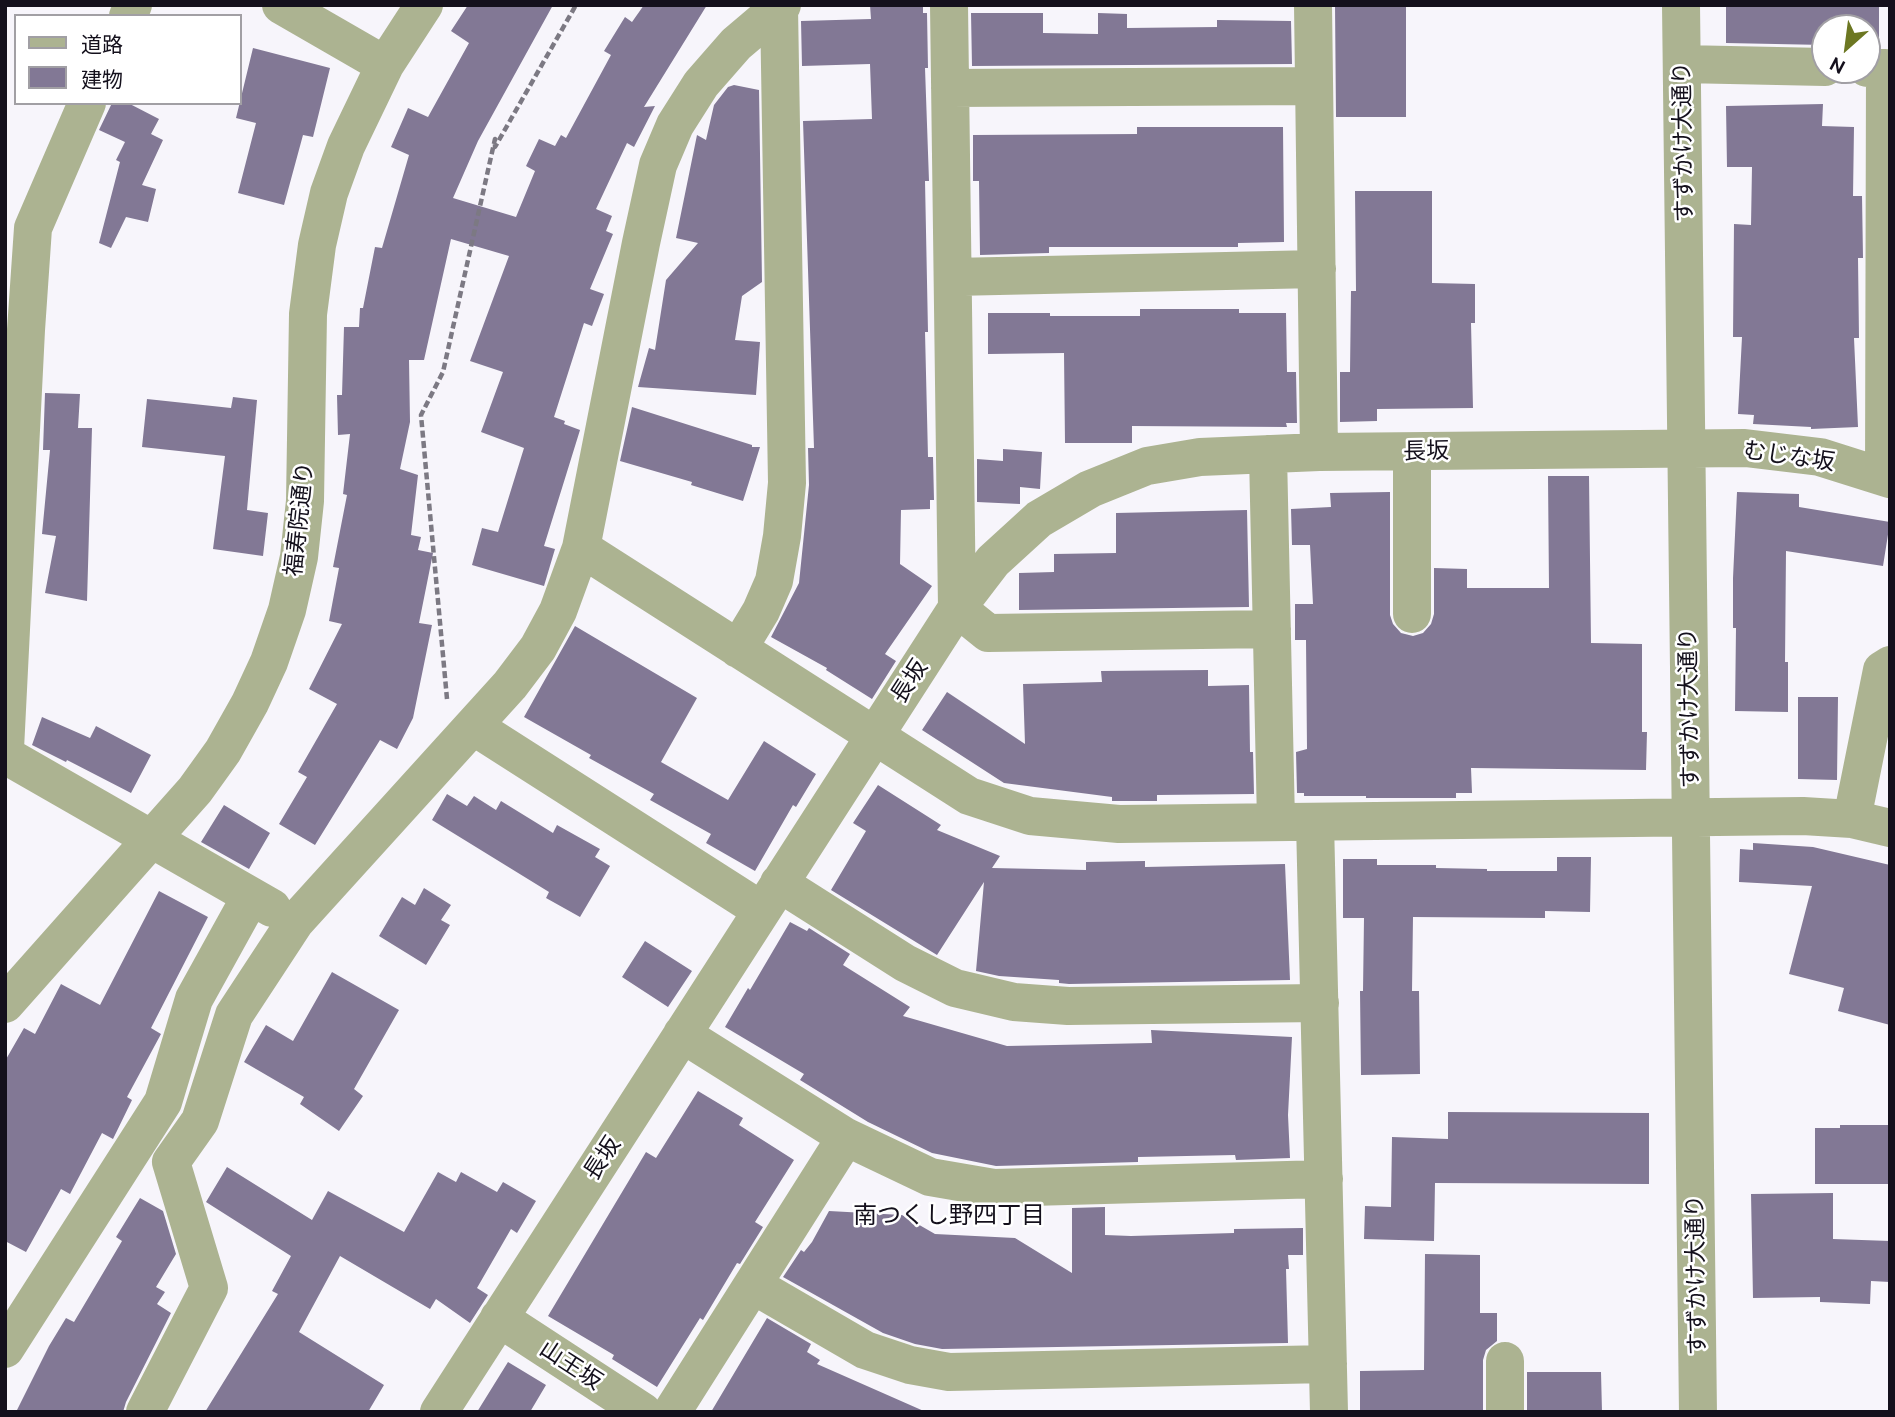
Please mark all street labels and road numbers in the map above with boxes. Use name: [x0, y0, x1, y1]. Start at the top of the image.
street label: すずかけ大通り: [1668, 61, 1698, 223]
street label: むじな坂: [1742, 436, 1836, 476]
street label: 長坂: [1403, 437, 1449, 465]
street label: 福寿院通り: [279, 460, 319, 578]
street label: すずかけ大通り: [1674, 627, 1704, 789]
street label: 長坂: [885, 654, 933, 708]
street label: 長坂: [578, 1131, 626, 1185]
street label: すずかけ大通り: [1681, 1194, 1711, 1356]
street label: 山王坂: [535, 1335, 607, 1395]

